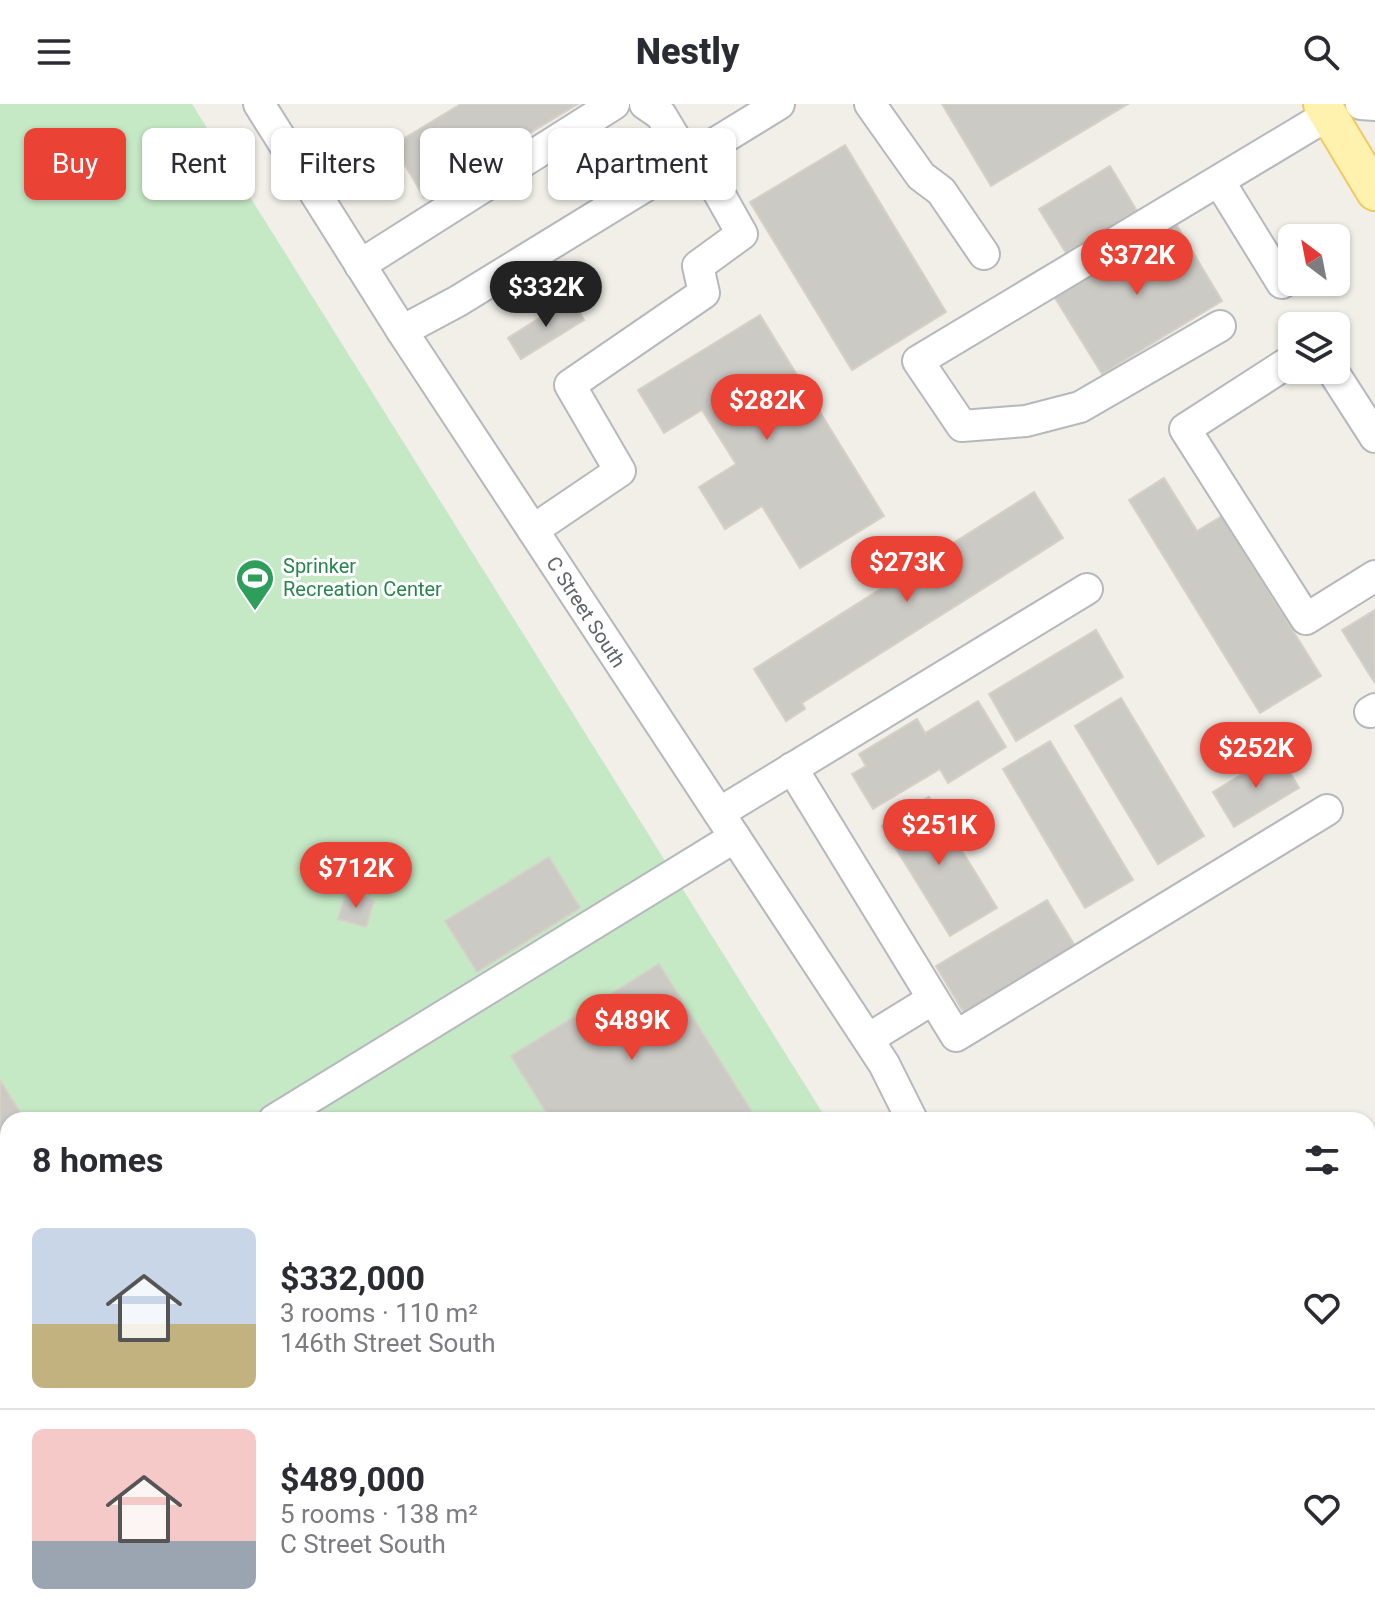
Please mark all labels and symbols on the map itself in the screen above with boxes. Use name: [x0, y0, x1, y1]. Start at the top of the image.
north arrow: [1278, 224, 1350, 296]
pin: $372K: [1081, 229, 1193, 297]
pin: $332K: [490, 261, 602, 329]
pin: $282K: [711, 374, 823, 442]
pin: $273K: [851, 536, 963, 604]
street label: C Street South: [541, 552, 631, 672]
place label: Sprinker Recreation Center: [283, 554, 442, 601]
sports icon: Sprinker Recreation Center: [234, 557, 276, 612]
pin: $252K: [1200, 722, 1312, 790]
pin: $251K: [883, 799, 995, 867]
pin: $712K: [300, 842, 412, 910]
pin: $489K: [576, 994, 688, 1062]

